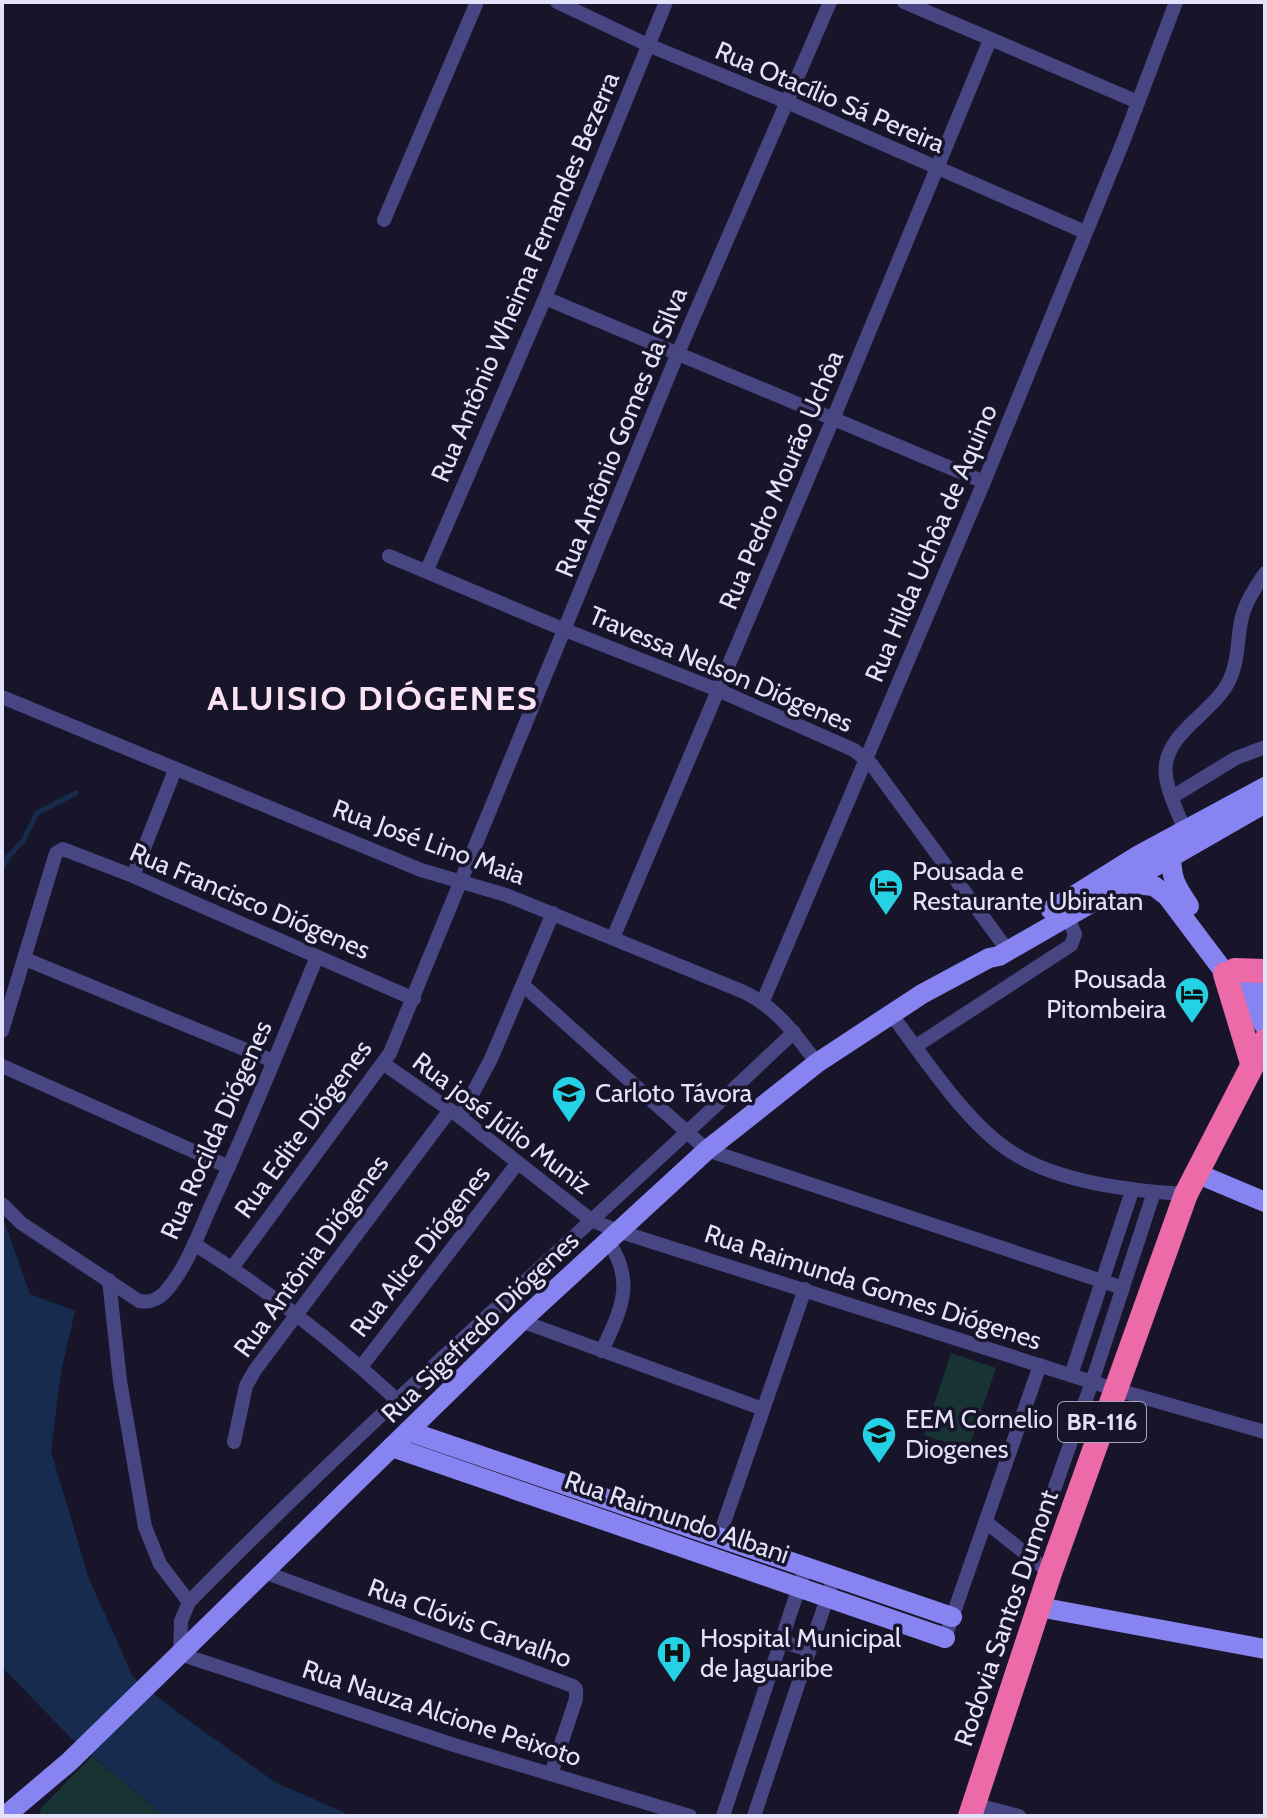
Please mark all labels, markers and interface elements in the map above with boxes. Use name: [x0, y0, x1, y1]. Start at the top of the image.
street label: Rua Otacílio Sá Pereira: [710, 34, 950, 160]
street label: Rua Antônio Wheima Fernandes Bezerra: [424, 67, 626, 487]
street label: Rua Antônio Gomes da Silva: [548, 282, 694, 582]
street label: Rua Pedro Mourão Uchôa: [712, 345, 850, 614]
street label: Rua Hilda Uchôa de Aquino: [858, 399, 1004, 687]
street label: Travessa Nelson Diógenes: [584, 599, 858, 739]
district label: ALUISIO DIÓGENES: [207, 677, 539, 719]
street label: Rua José Lino Maia: [328, 792, 530, 892]
street label: Rua Francisco Diógenes: [125, 836, 375, 966]
place label: Pousada e Restaurante Ubiratan: [912, 855, 1143, 917]
hotel icon: Pousada e Restaurante Ubiratan: [867, 867, 905, 917]
place label: Pousada Pitombeira: [1046, 963, 1167, 1025]
hotel icon: Pousada Pitombeira: [1173, 975, 1211, 1025]
street label: Rua Rocilda Diógenes: [153, 1015, 279, 1244]
street label: Rua Edite Diógenes: [228, 1033, 379, 1224]
street label: Rua josé Júlio Muniz: [406, 1045, 598, 1201]
school or university icon: Carloto Távora: [550, 1074, 588, 1124]
place label: Carloto Távora: [595, 1077, 753, 1109]
street label: Rua Antônia Diógenes: [227, 1148, 395, 1363]
street label: Rua Alice Diógenes: [343, 1159, 497, 1343]
street label: Rua Raimunda Gomes Diógenes: [700, 1217, 1046, 1357]
street label: Rua Sigefredo Diógenes: [375, 1224, 585, 1429]
road number: BR-116: [1058, 1402, 1146, 1442]
place label: EEM Cornelio Diogenes: [905, 1403, 1053, 1465]
school or university icon: EEM Cornelio Diogenes: [860, 1415, 898, 1465]
street label: Rua Raimundo Albani: [561, 1464, 793, 1570]
street label: Rodovia Santos Dumont: [947, 1486, 1065, 1750]
street label: Rua Clóvis Carvalho: [364, 1571, 576, 1675]
place label: Hospital Municipal de Jaguaribe: [700, 1622, 901, 1684]
hospital icon: Hospital Municipal de Jaguaribe: [655, 1634, 693, 1684]
street label: Rua Nauza Alcione Peixoto: [298, 1653, 586, 1773]

